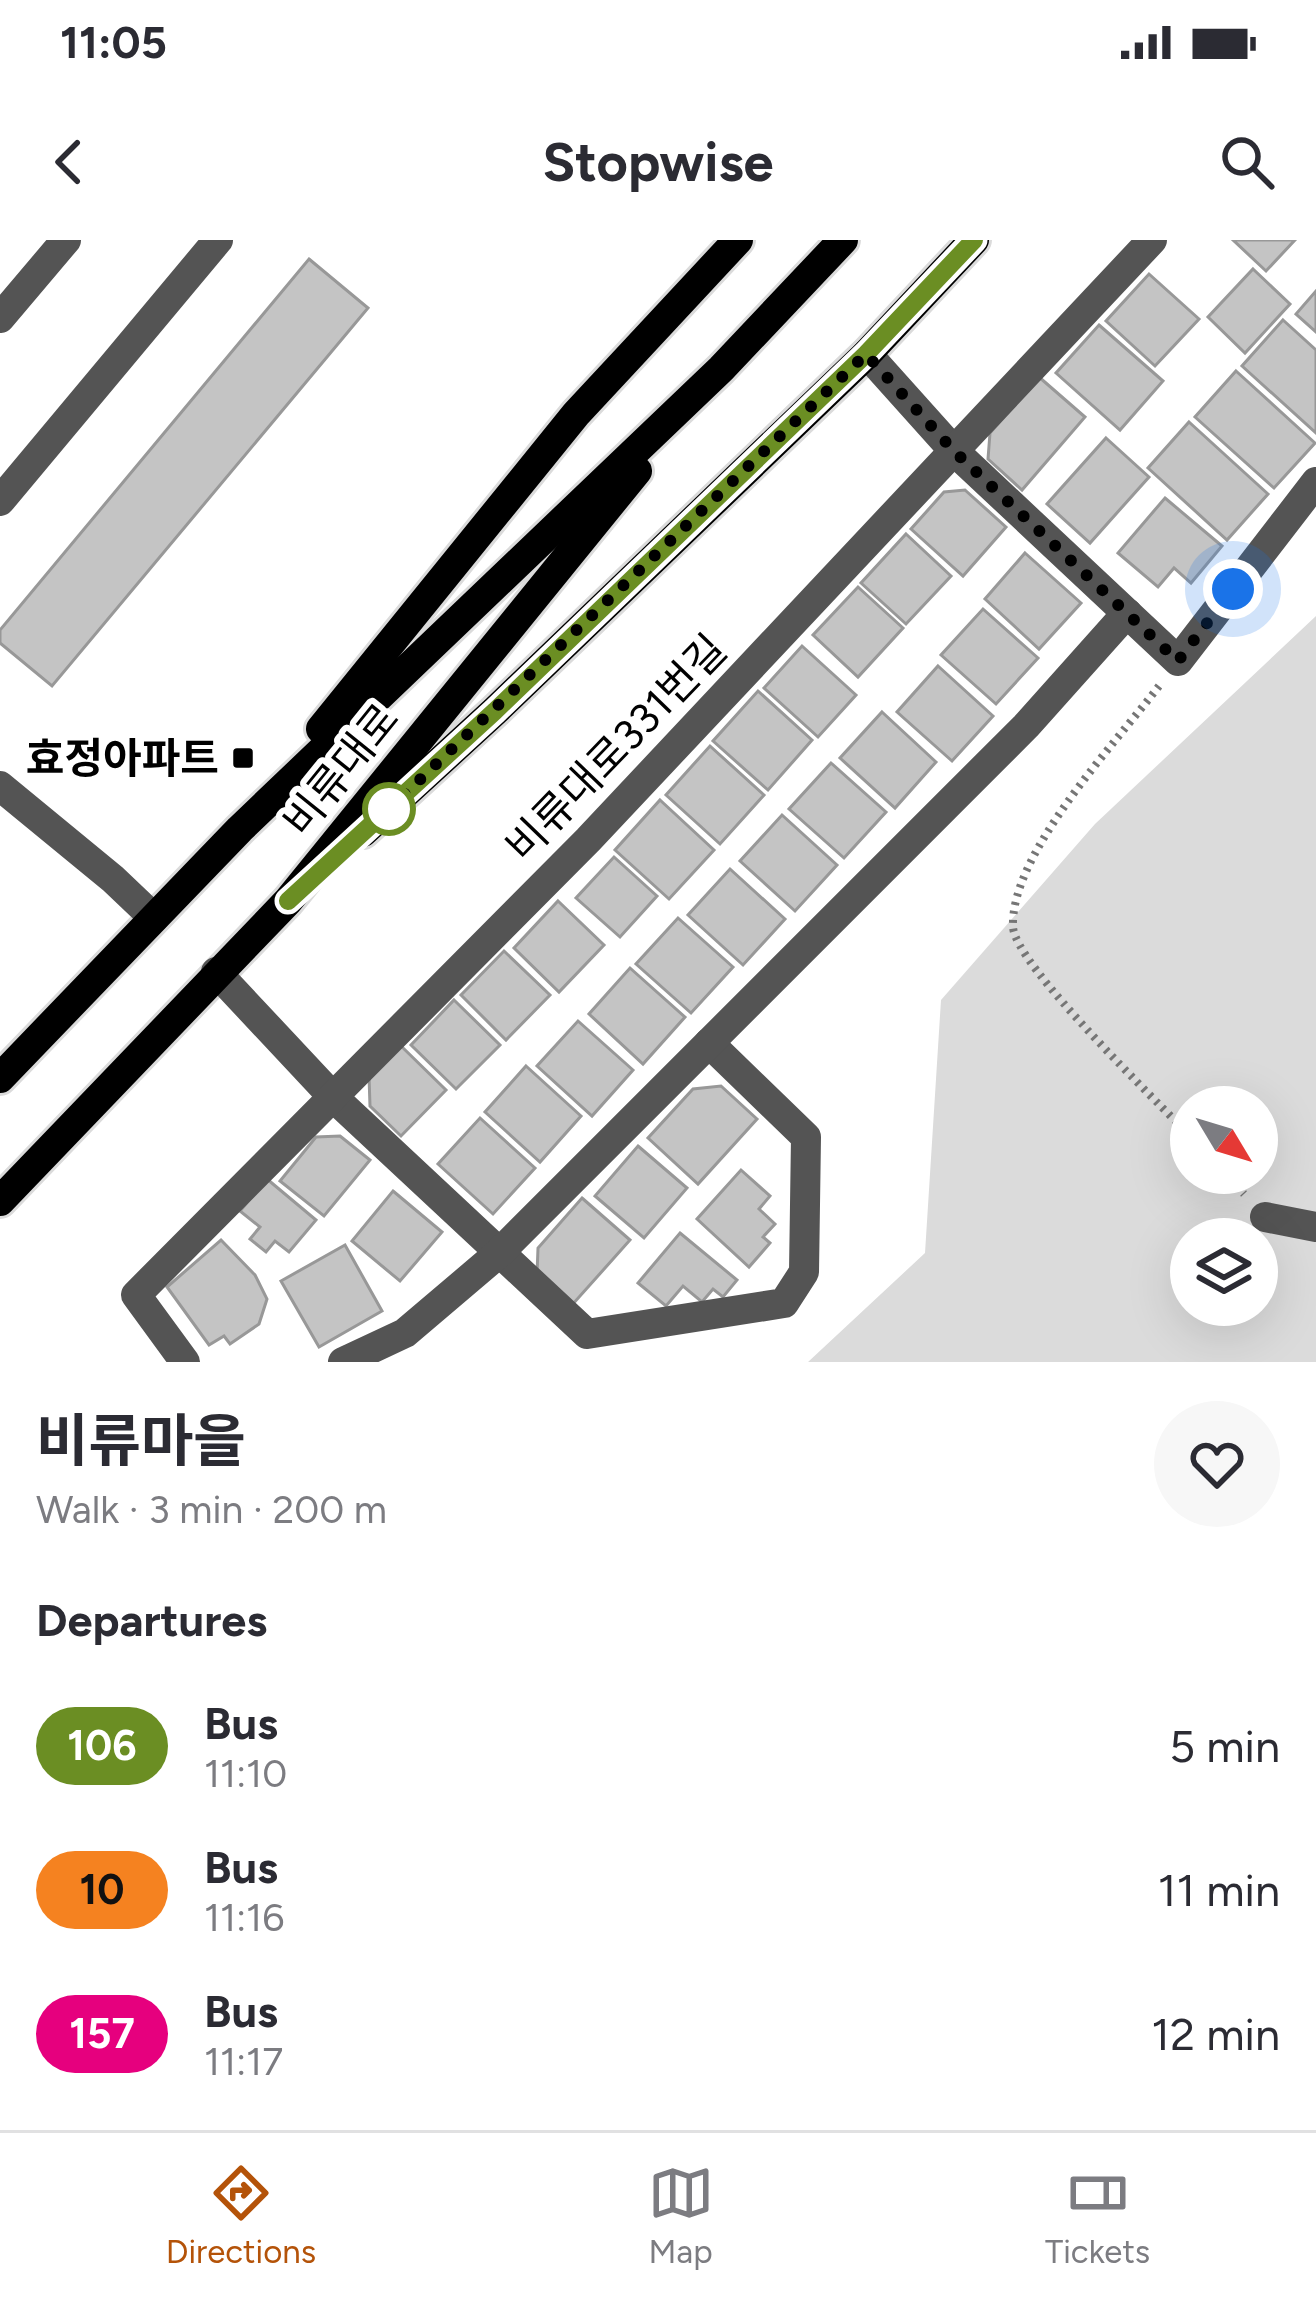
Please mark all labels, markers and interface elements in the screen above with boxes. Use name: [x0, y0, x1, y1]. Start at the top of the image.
text: 11:05: [60, 15, 167, 69]
icon: back: [36, 129, 102, 195]
icon: search: [1214, 129, 1280, 195]
text: Stopwise: [543, 130, 773, 195]
your location: [1203, 559, 1263, 619]
street label: 비류대로331번길: [495, 624, 737, 872]
street label: 비류대로: [273, 694, 409, 846]
place label: 효정아파트: [26, 733, 219, 784]
marker: 효정아파트: [230, 745, 256, 771]
unlabelled marker: [364, 784, 414, 834]
north arrow: [1170, 1086, 1278, 1194]
map controls: [1170, 1086, 1278, 1326]
button: layers: [1170, 1218, 1278, 1326]
button: heart: [1154, 1401, 1280, 1527]
text: 비류마을: [36, 1407, 246, 1475]
text: Walk · 3 min · 200 m: [36, 1486, 387, 1533]
text: Departures: [36, 1593, 267, 1647]
text: Bus: [204, 1696, 278, 1750]
text: 5 min: [1169, 1719, 1280, 1773]
text: 106: [67, 1720, 137, 1771]
text: 11:10: [204, 1750, 287, 1797]
text: Bus: [204, 1840, 278, 1894]
text: 11 min: [1158, 1863, 1280, 1917]
text: 10: [80, 1864, 124, 1915]
text: 11:16: [204, 1894, 284, 1941]
text: Bus: [204, 1984, 278, 2038]
text: 12 min: [1151, 2007, 1280, 2061]
text: 157: [69, 2008, 135, 2059]
text: 11:17: [204, 2038, 283, 2085]
tab: Directions: [166, 2160, 316, 2271]
tab: Map: [648, 2160, 714, 2271]
tab: Tickets: [1045, 2160, 1150, 2271]

